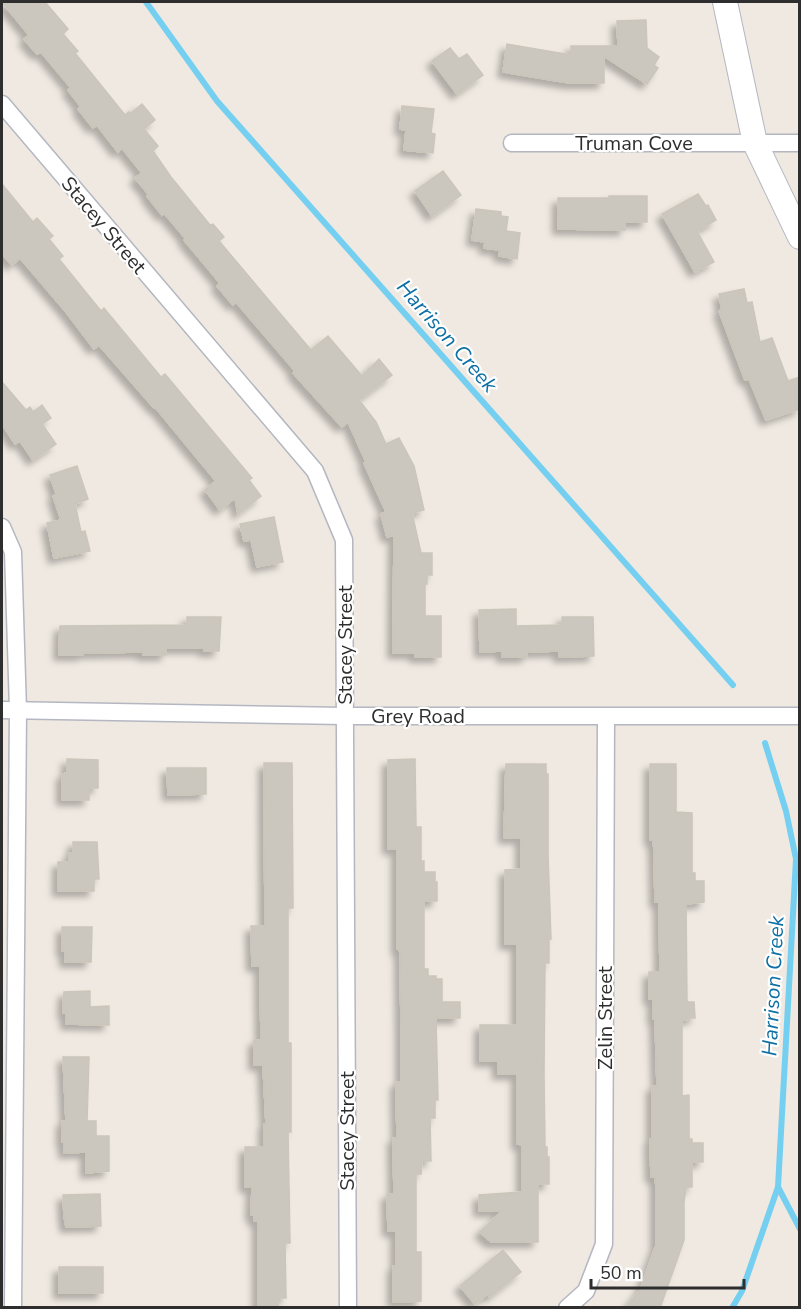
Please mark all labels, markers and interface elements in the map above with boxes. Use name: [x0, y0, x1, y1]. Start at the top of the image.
street label: Truman Cove: [575, 130, 693, 157]
street label: Stacey Street: [55, 171, 153, 281]
water label: Harrison Creek: [390, 274, 504, 399]
street label: Stacey Street: [332, 584, 359, 705]
street label: Grey Road: [371, 703, 465, 730]
water label: Harrison Creek: [755, 915, 791, 1057]
street label: Zelin Street: [592, 965, 619, 1070]
street label: Stacey Street: [334, 1070, 361, 1191]
scale bar: [591, 1252, 744, 1290]
text: 50 m: [600, 1261, 642, 1285]

